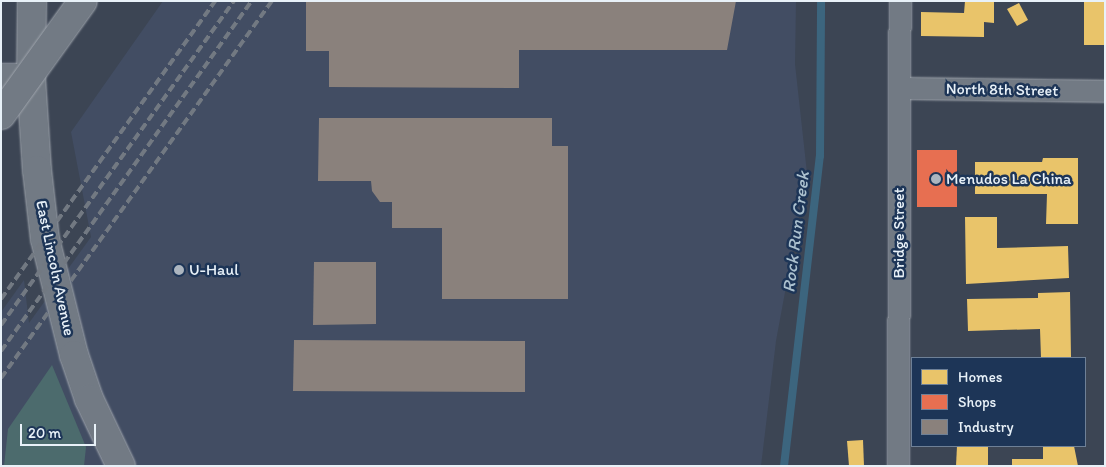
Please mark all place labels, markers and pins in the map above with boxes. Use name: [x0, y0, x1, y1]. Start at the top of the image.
place label: Menudos La China: [946, 169, 1071, 189]
marker: Menudos La China: [930, 173, 942, 185]
place label: U-Haul: [189, 260, 239, 280]
marker: U-Haul: [173, 264, 185, 276]

